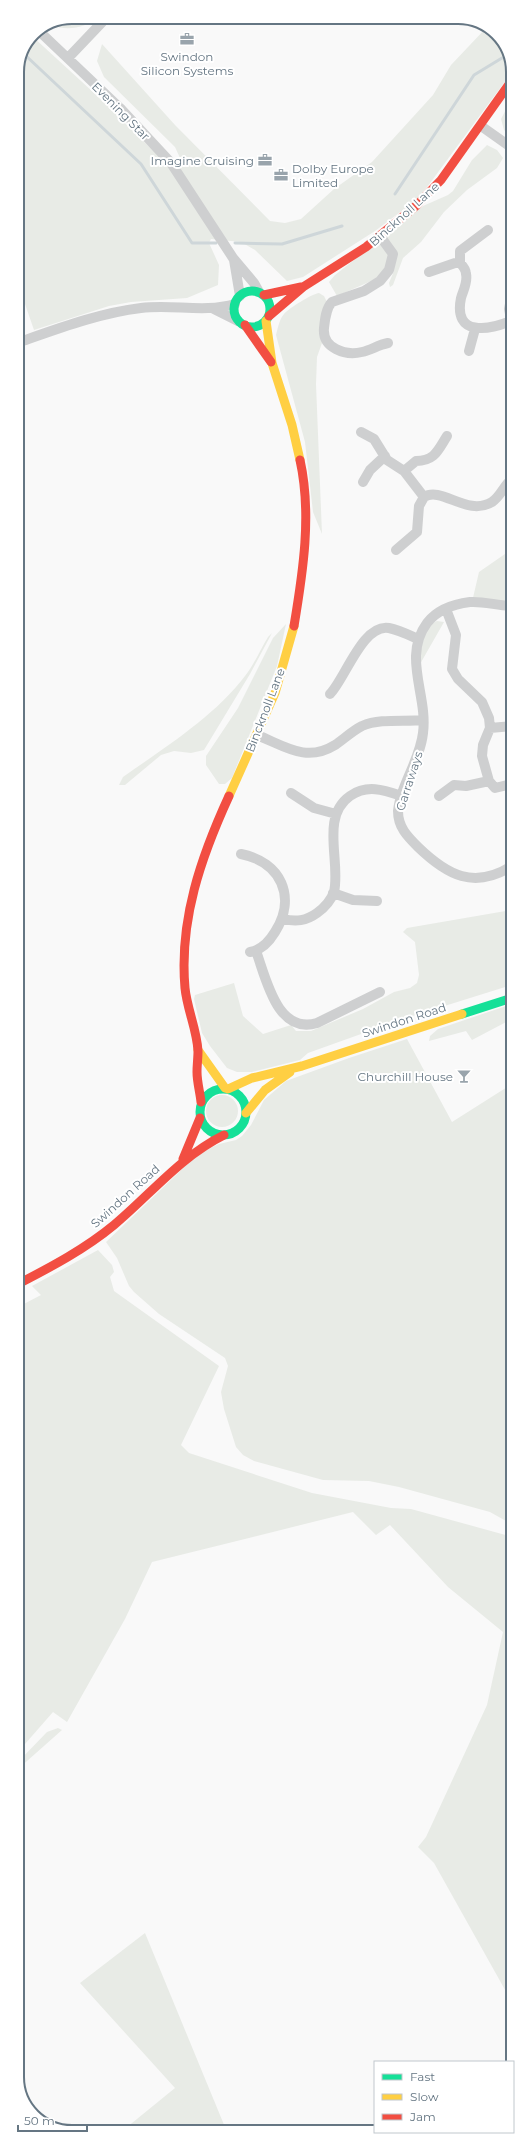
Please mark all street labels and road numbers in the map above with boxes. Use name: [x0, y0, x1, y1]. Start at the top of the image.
street label: Evening Star: [89, 79, 153, 143]
street label: Bincknoll Lane: [366, 179, 442, 249]
street label: Bincknoll Lane: [242, 666, 288, 754]
street label: Garraways: [392, 749, 426, 813]
street label: Swindon Road: [360, 999, 448, 1041]
street label: Swindon Road: [87, 1161, 163, 1231]

